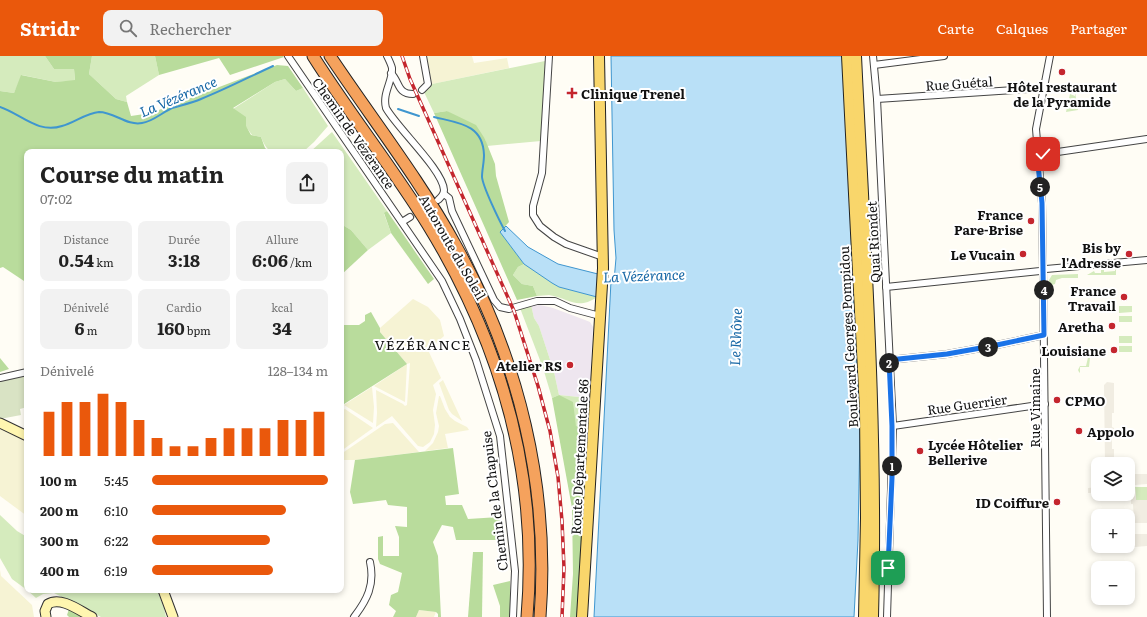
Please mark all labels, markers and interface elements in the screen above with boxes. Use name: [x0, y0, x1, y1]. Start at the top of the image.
search box: [103, 10, 383, 46]
text: Stridr: [20, 14, 79, 42]
icon: search: [117, 17, 139, 39]
text: Rechercher: [149, 17, 231, 40]
text: Carte: [937, 18, 974, 38]
text: Calques: [996, 18, 1048, 38]
text: Partager: [1070, 18, 1127, 38]
marker: Hôtel restaurant de la Pyramide: [1057, 67, 1067, 77]
water label: La Vézérance: [136, 71, 220, 121]
street label: Rue Guétal: [925, 71, 994, 95]
street label: Chemin de Vézérance: [308, 73, 400, 193]
place label: Hôtel restaurant de la Pyramide: [1007, 77, 1117, 111]
place label: Clinique Trenel: [581, 84, 685, 103]
marker: Clinique Trenel: [566, 87, 578, 99]
pin: [1026, 137, 1060, 171]
icon: check: [1032, 143, 1054, 165]
text: Course du matin: [40, 157, 224, 190]
button: share: [286, 162, 328, 204]
pin: 5: [1030, 177, 1050, 197]
text: 5: [1037, 179, 1043, 195]
text: 07:02: [40, 189, 72, 208]
street label: Autoroute du Soleil: [415, 191, 491, 304]
street label: Quai Riondet: [861, 200, 885, 283]
place label: France Pare-Brise: [954, 205, 1023, 239]
marker: France Pare-Brise: [1026, 216, 1036, 226]
text: Distance: [63, 231, 109, 247]
text: Durée: [168, 231, 200, 247]
text: Allure: [265, 231, 299, 247]
place label: Bis by l'Adresse: [1062, 238, 1121, 272]
place label: Le Vucain: [950, 245, 1015, 264]
street label: Boulevard Georges Pompidou: [834, 246, 862, 428]
text: 0.54: [58, 247, 94, 272]
text: 3:18: [168, 247, 200, 272]
text: 6:06: [252, 247, 288, 272]
marker: Le Vucain: [1018, 249, 1028, 259]
marker: Bis by l'Adresse: [1124, 249, 1134, 259]
text: km: [94, 254, 114, 270]
text: /km: [288, 254, 312, 270]
water label: La Vézérance: [603, 264, 686, 286]
pin: 4: [1034, 280, 1054, 300]
place label: France Travail: [1068, 281, 1116, 315]
text: 4: [1041, 282, 1047, 298]
marker: France Travail: [1119, 292, 1129, 302]
text: Dénivelé: [63, 299, 109, 315]
text: Cardio: [166, 299, 202, 315]
text: kcal: [271, 299, 293, 315]
water label: Le Rhône: [724, 308, 746, 366]
text: 6: [75, 315, 85, 340]
text: 160: [157, 315, 185, 340]
text: 34: [272, 315, 292, 340]
place label: Aretha: [1058, 317, 1104, 336]
marker: Aretha: [1107, 321, 1117, 331]
text: m: [85, 322, 97, 338]
text: bpm: [185, 322, 211, 338]
district label: VÉZÉRANCE: [374, 334, 472, 354]
pin: 3: [978, 337, 998, 357]
text: 3: [985, 339, 991, 355]
place label: Louisiane: [1041, 341, 1106, 360]
marker: Louisiane: [1109, 345, 1119, 355]
pin: 2: [879, 353, 899, 373]
text: 2: [886, 355, 892, 371]
place label: Atelier RS: [496, 356, 562, 375]
marker: Atelier RS: [565, 360, 575, 370]
text: Dénivelé: [40, 361, 94, 380]
text: 128–134 m: [268, 361, 328, 380]
street label: Rue Vimaine: [1025, 368, 1044, 448]
street label: Route Départementale 86: [565, 379, 593, 535]
street label: Rue Guerrier: [926, 389, 1009, 419]
place label: CPMO: [1065, 391, 1105, 410]
marker: CPMO: [1052, 395, 1062, 405]
place label: Appolo: [1087, 422, 1134, 441]
marker: Appolo: [1074, 426, 1084, 436]
street label: Chemin de la Chapuise: [476, 430, 512, 572]
place label: Lycée Hôtelier Bellerive: [928, 435, 1023, 469]
marker: Lycée Hôtelier Bellerive: [915, 446, 925, 456]
pin: 1: [882, 456, 902, 476]
map controls: [1091, 457, 1135, 605]
button: layers: [1091, 457, 1135, 501]
text: 1: [890, 458, 894, 474]
text: 100 m: [40, 471, 77, 490]
text: 5:45: [104, 471, 128, 490]
place label: ID Coiffure: [975, 493, 1049, 512]
marker: ID Coiffure: [1052, 497, 1062, 507]
text: 200 m: [40, 501, 79, 520]
text: 6:10: [104, 501, 128, 520]
button: +: [1091, 509, 1135, 553]
text: 300 m: [40, 531, 79, 550]
text: 6:22: [104, 531, 128, 550]
pin: [871, 551, 905, 585]
icon: arrive: [877, 557, 899, 579]
text: 400 m: [40, 561, 79, 580]
text: 6:19: [104, 561, 127, 580]
button: −: [1091, 561, 1135, 605]

